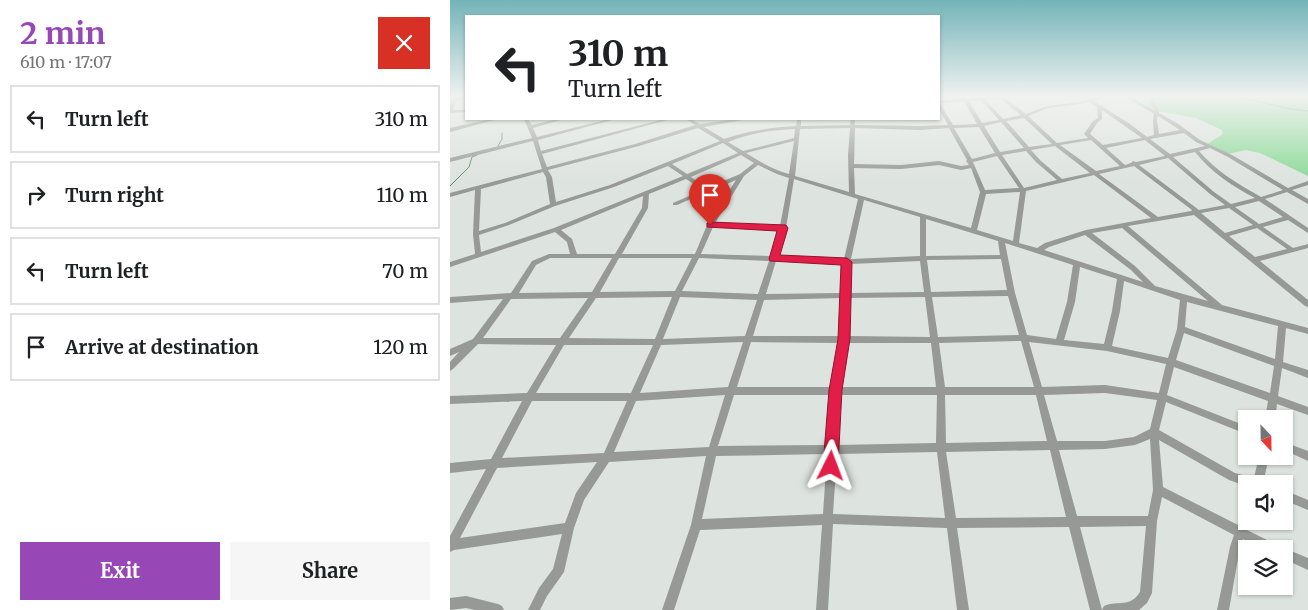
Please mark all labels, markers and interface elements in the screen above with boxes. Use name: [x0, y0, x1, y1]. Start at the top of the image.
text: 2 min: [20, 14, 105, 52]
button: close: [378, 17, 430, 69]
text: 310 m: [568, 32, 668, 76]
icon: left: [485, 35, 550, 100]
text: 610 m · 17:07: [20, 52, 112, 72]
text: Turn left: [568, 75, 662, 103]
icon: left: [22, 105, 50, 133]
text: Turn left: [65, 107, 149, 131]
text: 310 m: [375, 107, 428, 131]
pin: [689, 174, 731, 225]
icon: right: [22, 181, 50, 209]
icon: arrive: [696, 181, 724, 209]
text: Turn right: [65, 183, 164, 207]
text: 110 m: [377, 183, 428, 207]
icon: left: [22, 257, 50, 285]
text: Turn left: [65, 259, 149, 283]
text: 70 m: [382, 259, 428, 283]
icon: arrive: [22, 333, 50, 361]
text: Arrive at destination: [65, 335, 259, 359]
text: 120 m: [373, 335, 428, 359]
north arrow: [1238, 410, 1292, 465]
map controls: [1238, 410, 1293, 595]
position arrow: [804, 439, 856, 491]
button: sound: [1238, 475, 1293, 530]
button: layers: [1238, 540, 1293, 595]
button: Exit: [20, 542, 220, 600]
button: Share: [230, 542, 430, 600]

